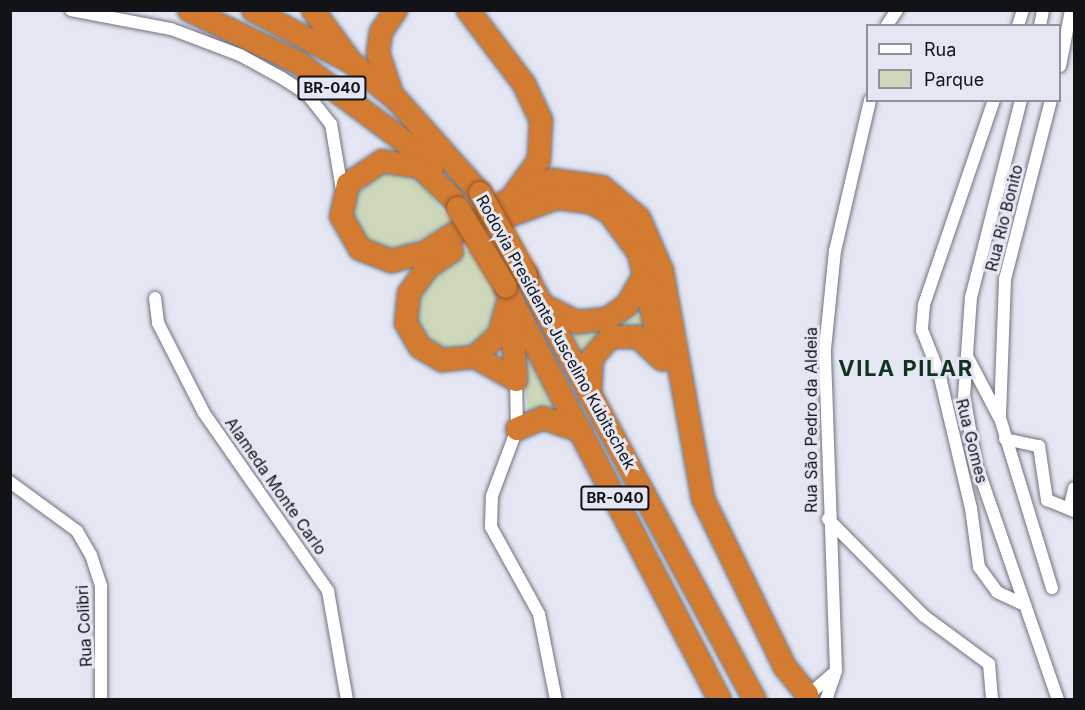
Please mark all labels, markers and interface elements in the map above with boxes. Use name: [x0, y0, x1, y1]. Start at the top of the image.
legend: [866, 24, 1061, 102]
text: Rua: [924, 39, 956, 60]
text: Parque: [924, 69, 984, 90]
road number: BR-040: [296, 76, 368, 100]
street label: Rua Rio Bonito: [981, 163, 1027, 273]
street label: Rodovia Presidente Juscelino Kubitschek: [472, 192, 640, 472]
street label: Rua São Pedro da Aldeia: [801, 327, 821, 513]
district label: VILA PILAR: [838, 356, 974, 382]
street label: Rua Gomes: [952, 397, 992, 485]
street label: Alameda Monte Carlo: [221, 414, 331, 558]
road number: BR-040: [579, 486, 651, 510]
street label: Rua Colibri: [72, 584, 96, 668]

